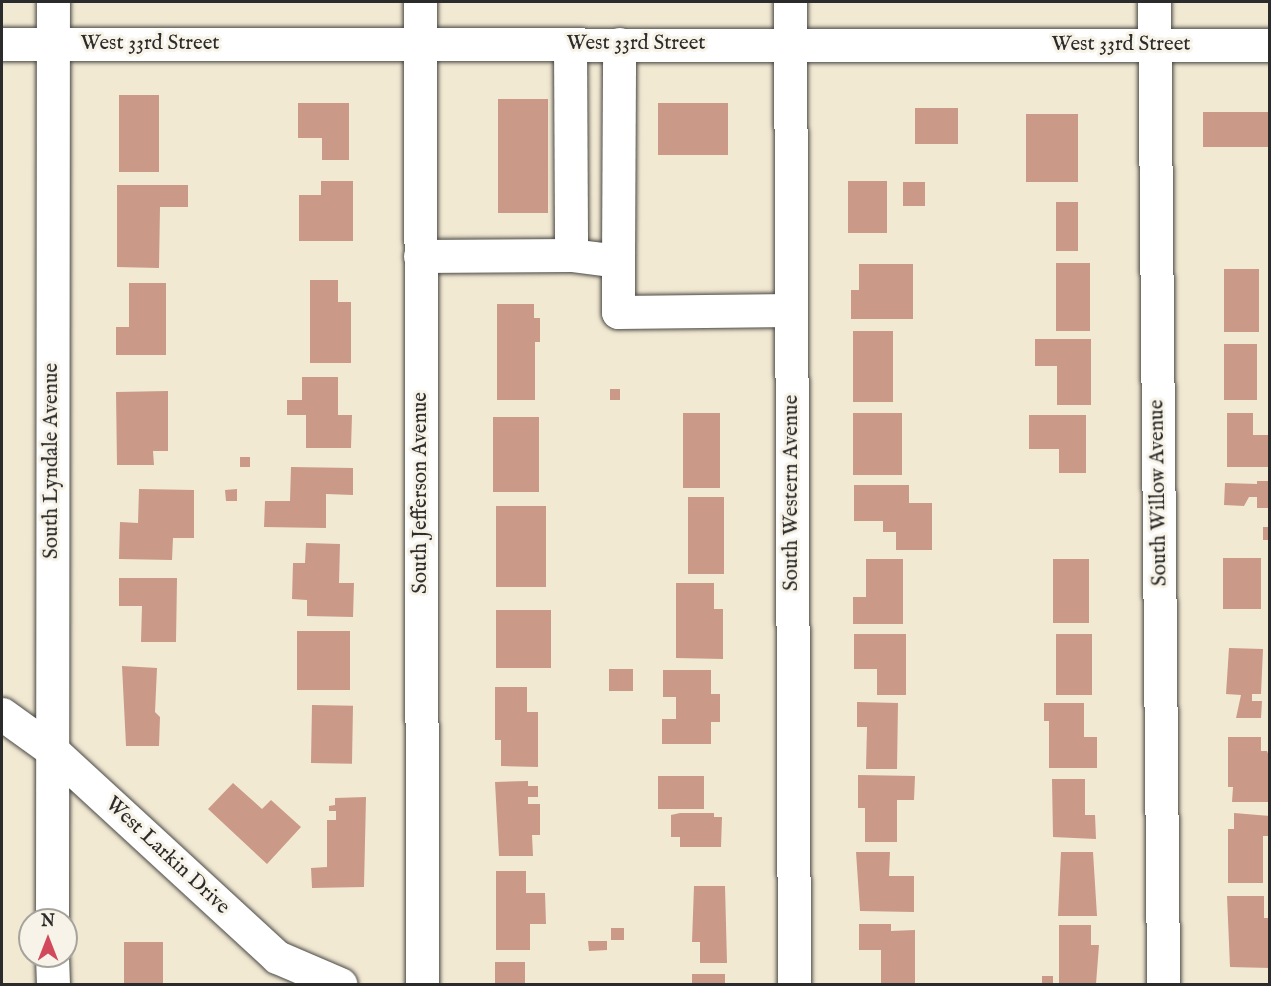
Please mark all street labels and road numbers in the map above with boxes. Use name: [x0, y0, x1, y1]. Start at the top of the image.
street label: West 33rd Street: [80, 31, 220, 57]
street label: West 33rd Street: [566, 31, 706, 57]
street label: West 33rd Street: [1051, 32, 1191, 58]
street label: South Lyndale Avenue: [39, 363, 65, 559]
street label: South Jefferson Avenue: [408, 392, 434, 594]
street label: South Western Avenue: [779, 395, 805, 591]
street label: South Willow Avenue: [1145, 400, 1173, 586]
street label: West Larkin Drive: [100, 792, 234, 920]

